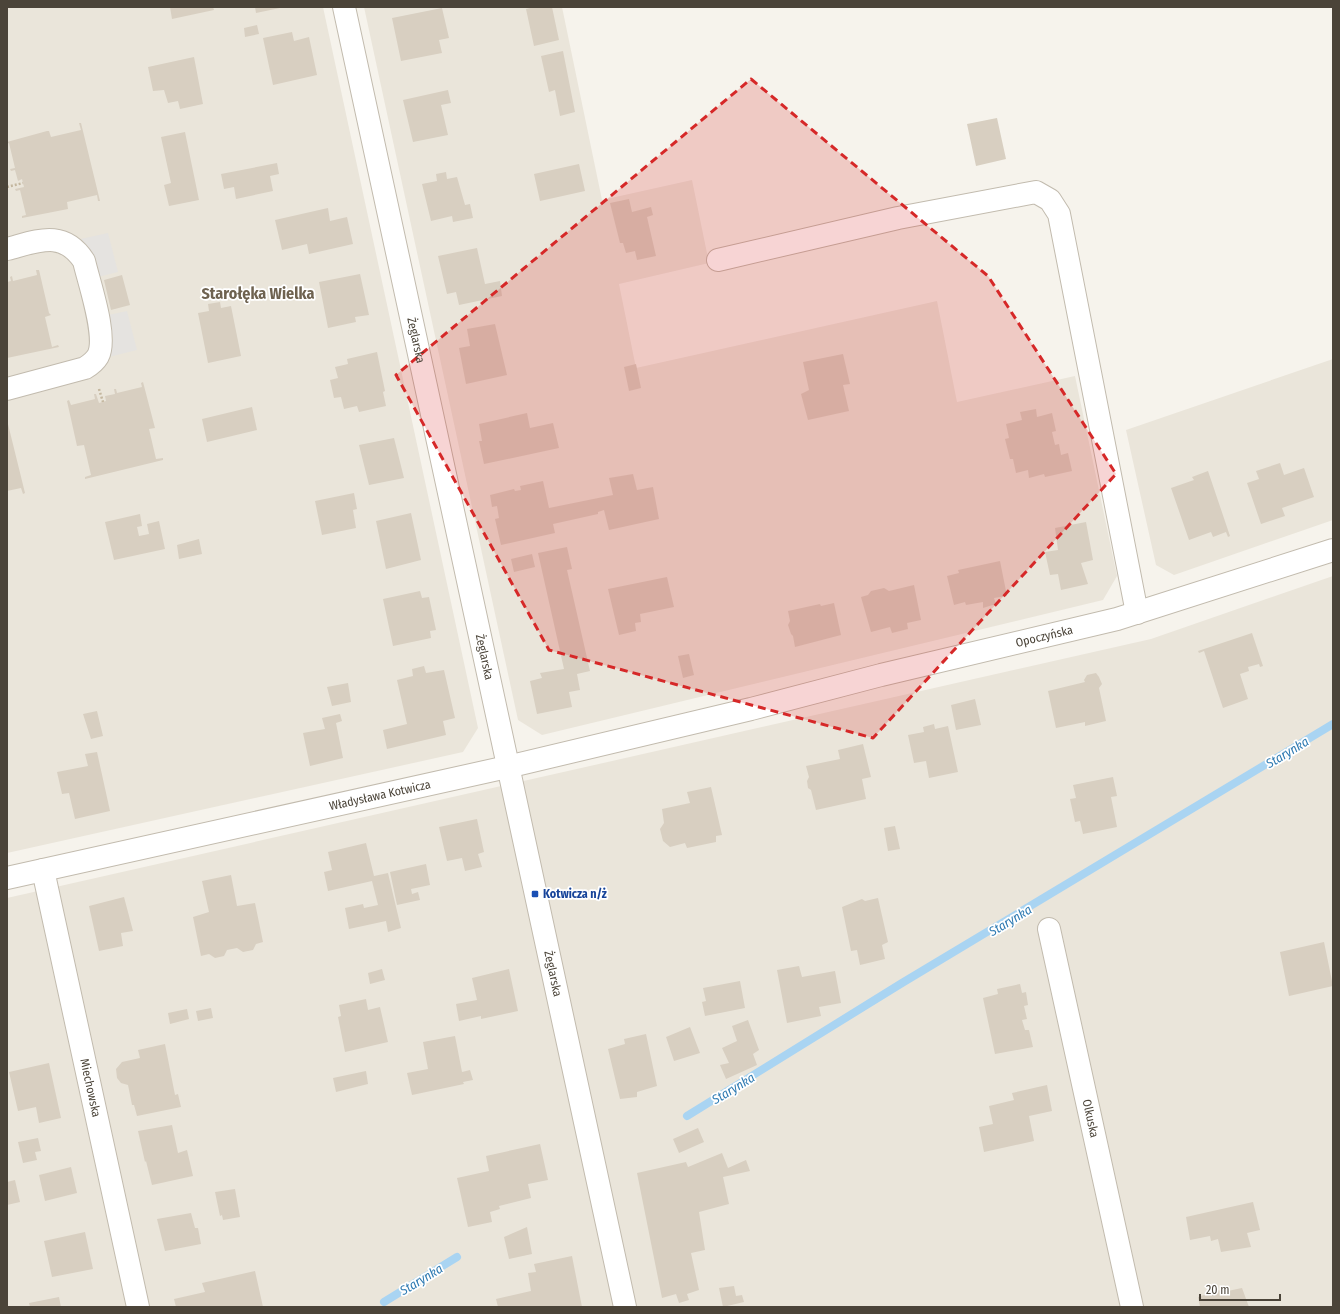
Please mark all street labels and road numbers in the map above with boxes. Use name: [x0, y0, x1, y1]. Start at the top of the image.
street label: Żeglarska: [404, 316, 428, 365]
street label: Opoczyńska: [1014, 623, 1074, 650]
street label: Żeglarska: [473, 633, 496, 681]
street label: Władysława Kotwicza: [328, 777, 432, 813]
street label: Żeglarska: [541, 949, 565, 998]
street label: Miechowska: [77, 1057, 104, 1119]
street label: Olkuska: [1080, 1098, 1102, 1139]

